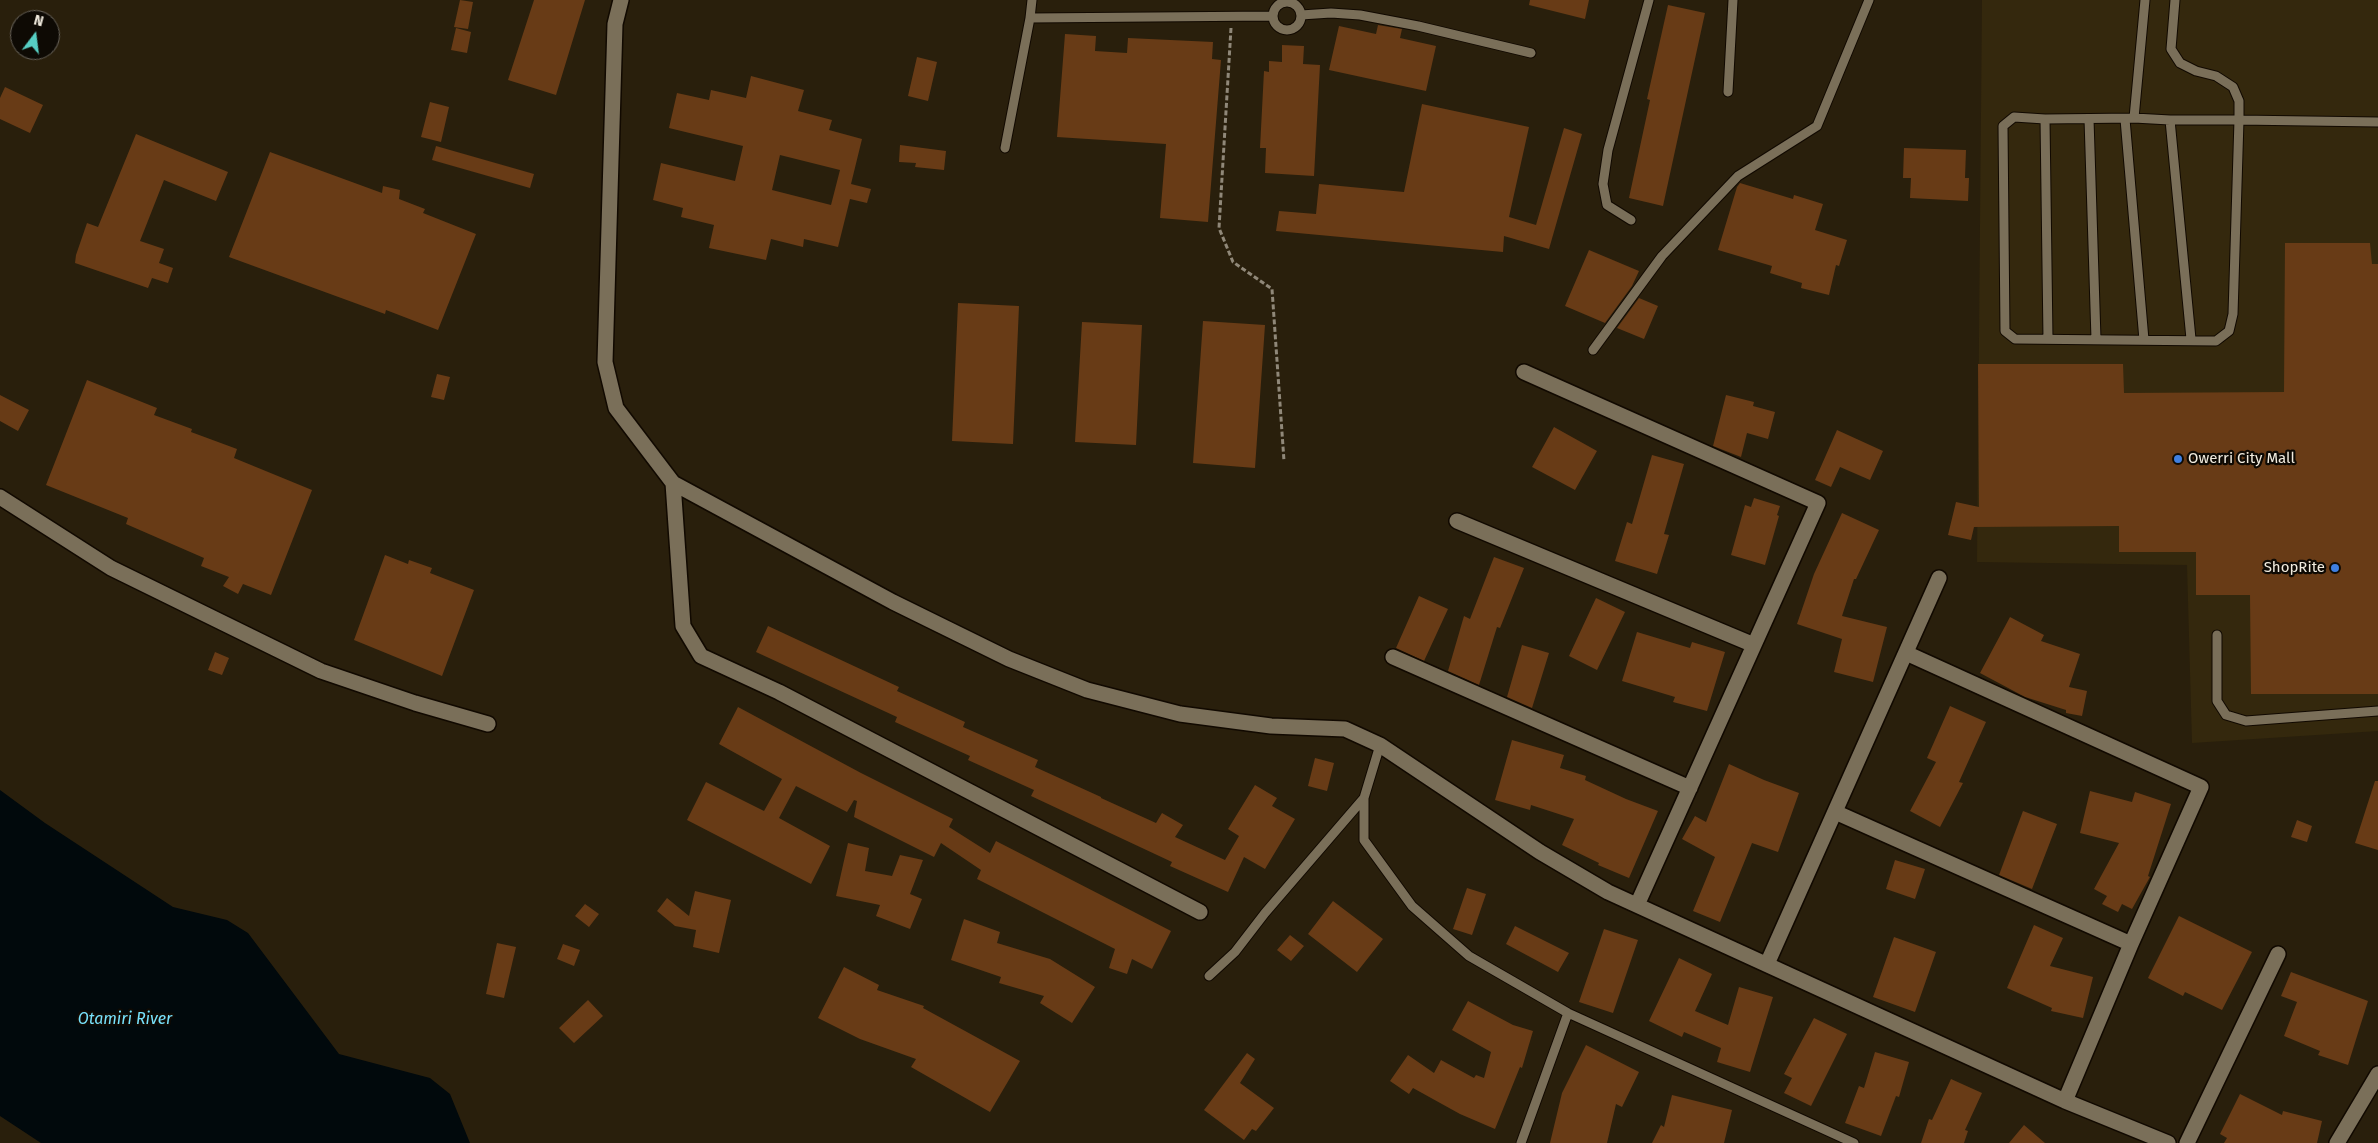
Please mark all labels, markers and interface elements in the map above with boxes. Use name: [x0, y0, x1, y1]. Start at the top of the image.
north arrow: [10, 10, 60, 60]
text: N: [32, 12, 45, 30]
place label: Owerri City Mall: [2188, 450, 2295, 468]
marker: Owerri City Mall: [2172, 453, 2184, 465]
place label: ShopRite: [2264, 559, 2325, 577]
marker: ShopRite: [2329, 562, 2341, 574]
water label: Otamiri River: [78, 1010, 172, 1030]

